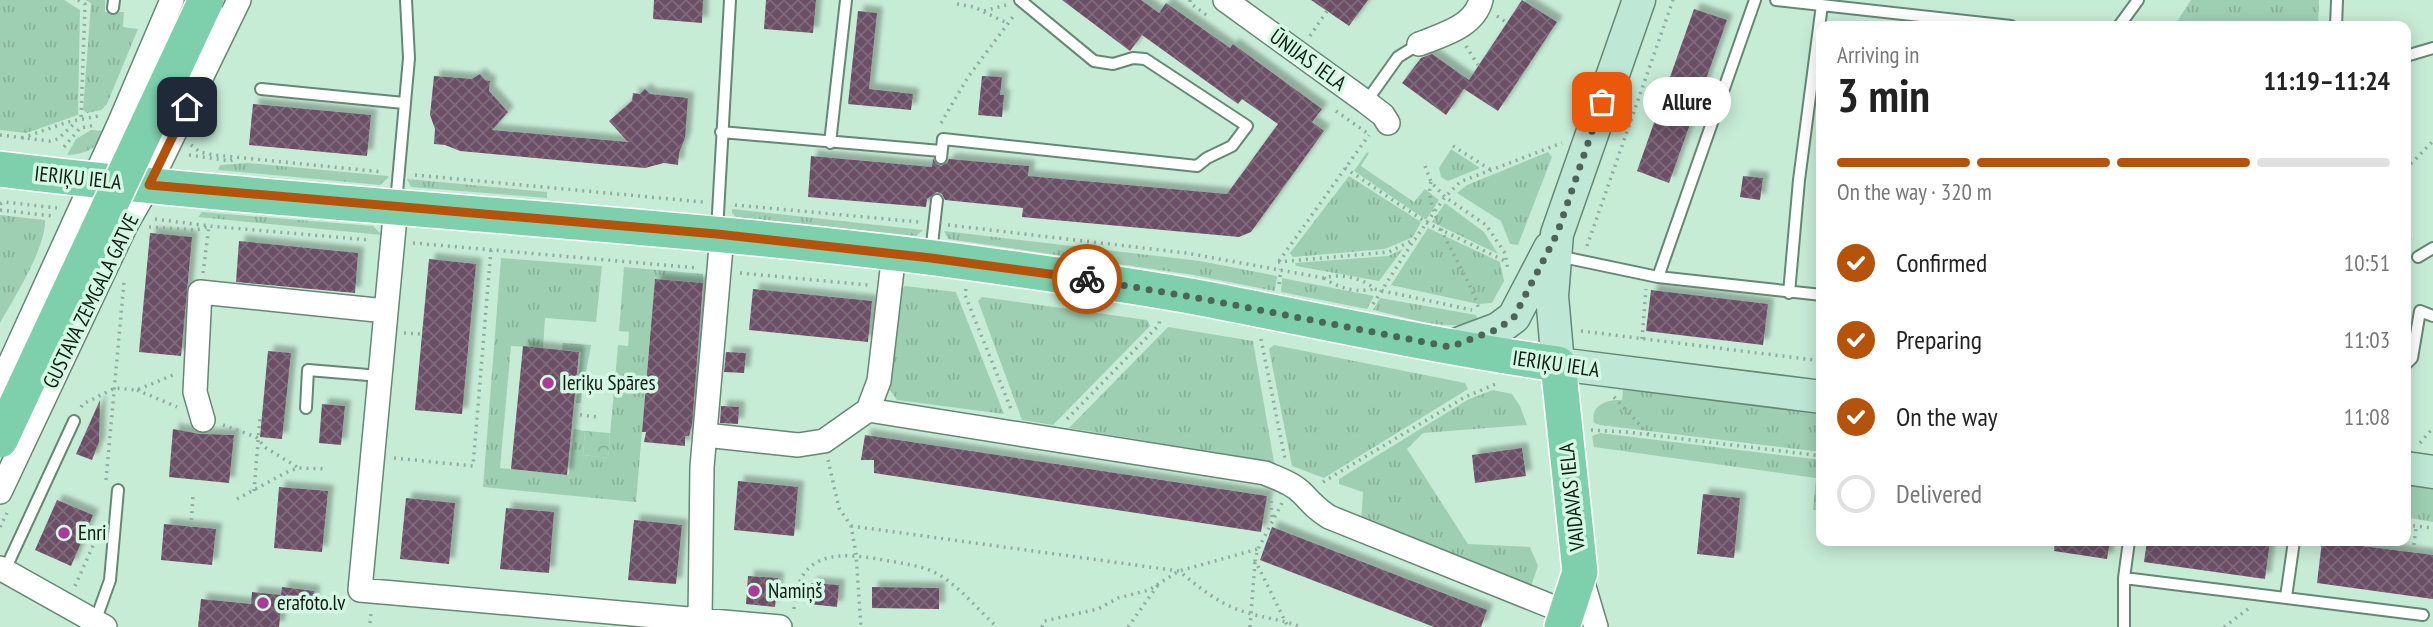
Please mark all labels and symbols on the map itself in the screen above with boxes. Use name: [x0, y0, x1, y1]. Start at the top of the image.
street label: ŪNIJAS IELA: [1265, 23, 1352, 96]
pin: [1572, 72, 1632, 132]
pin: [157, 77, 217, 137]
callout: Allure: [1644, 78, 1732, 126]
street label: IERIĶU IELA: [33, 160, 123, 195]
street label: GUSTAVA ZEMGALA GATVE: [36, 209, 145, 393]
courier: [1052, 244, 1122, 314]
street label: IERIĶU IELA: [1511, 344, 1601, 383]
place label: Ieriķu Spāres: [562, 369, 656, 396]
marker: Ieriķu Spāres: [540, 375, 556, 391]
street label: VAIDAVAS IELA: [1552, 442, 1591, 553]
place label: Enri: [78, 519, 107, 546]
marker: Enri: [56, 525, 72, 541]
place label: Namiņš: [768, 577, 822, 604]
marker: Namiņš: [746, 583, 762, 599]
place label: erafoto.lv: [277, 589, 346, 616]
marker: erafoto.lv: [255, 595, 271, 611]

